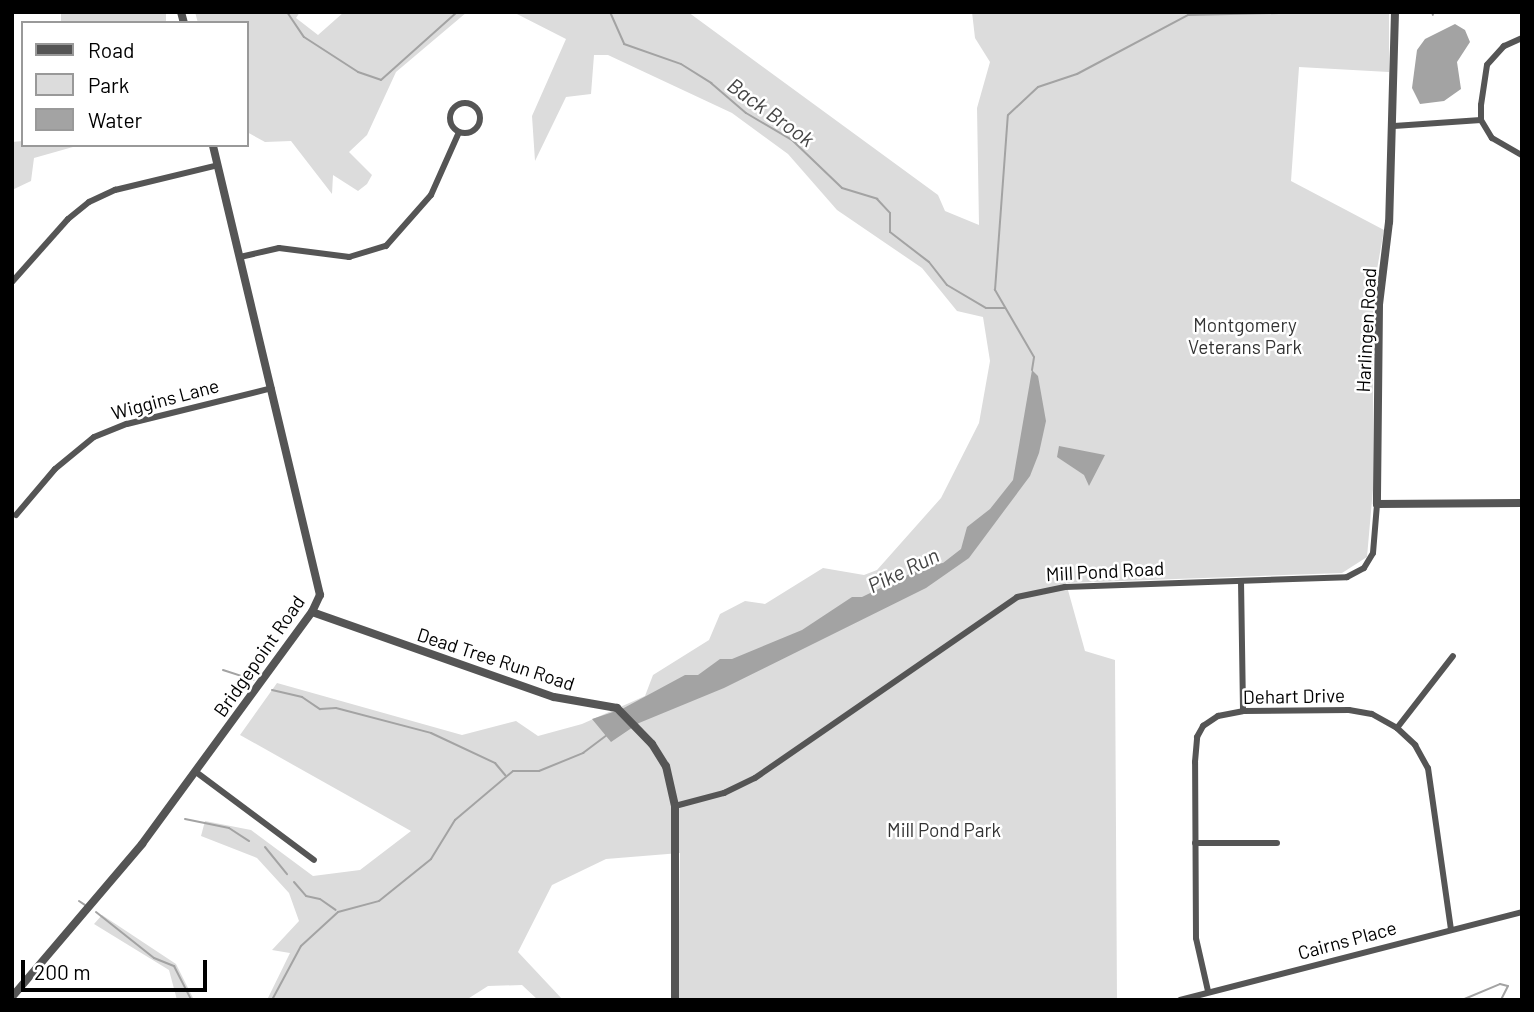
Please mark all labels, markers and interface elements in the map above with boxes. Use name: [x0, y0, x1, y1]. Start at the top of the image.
legend: [21, 21, 248, 147]
text: Road: [88, 37, 134, 62]
text: Park: [88, 72, 129, 97]
water label: Back Brook: [723, 72, 819, 152]
text: Water: [88, 107, 142, 132]
street label: Harlingen Road: [1351, 267, 1381, 393]
park label: Montgomery Veterans Park: [1188, 314, 1302, 358]
street label: Wiggins Lane: [109, 374, 221, 424]
water label: Pike Run: [863, 542, 943, 598]
street label: Mill Pond Road: [1045, 557, 1165, 585]
street label: Bridgepoint Road: [209, 591, 309, 721]
street label: Dead Tree Run Road: [414, 623, 578, 695]
street label: Dehart Drive: [1243, 684, 1345, 708]
park label: Mill Pond Park: [887, 819, 1001, 841]
street label: Cairns Place: [1295, 916, 1399, 964]
scale bar: [24, 946, 210, 990]
text: 200 m: [34, 959, 91, 984]

